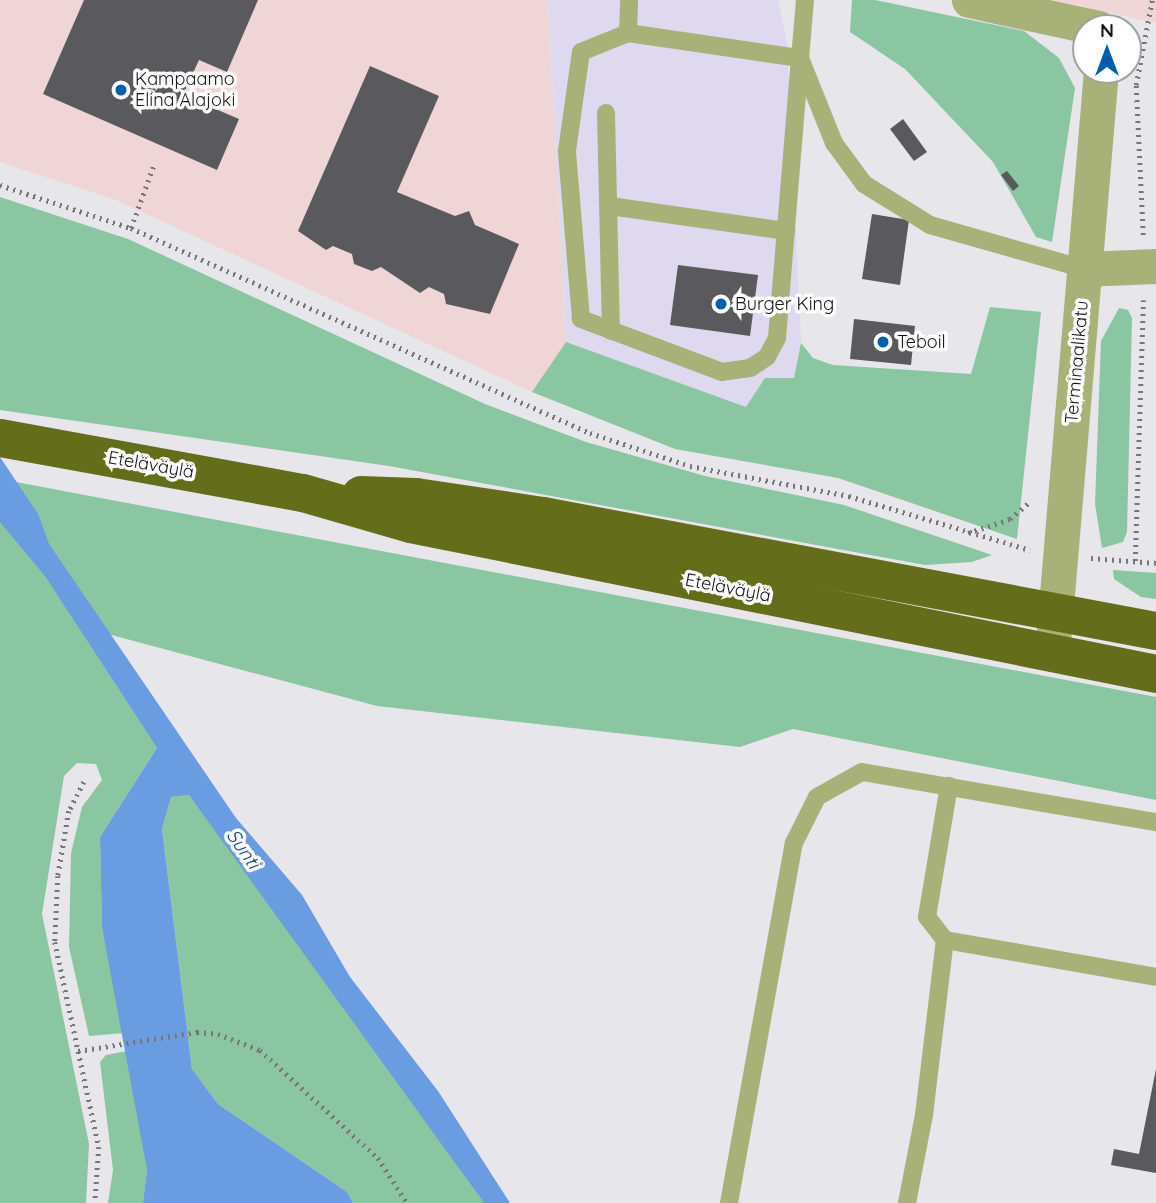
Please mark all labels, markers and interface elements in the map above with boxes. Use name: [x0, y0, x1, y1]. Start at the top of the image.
north arrow: [1072, 14, 1142, 84]
text: N: [1100, 18, 1114, 42]
place label: Kampaamo Elina Alajoki: [135, 69, 235, 112]
marker: Kampaamo Elina Alajoki: [113, 82, 129, 98]
place label: Burger King: [735, 293, 834, 315]
marker: Burger King: [713, 296, 729, 312]
street label: Terminaalikatu: [1061, 300, 1093, 424]
place label: Teboil: [897, 331, 946, 353]
marker: Teboil: [875, 334, 891, 350]
street label: Eteläväylä: [106, 447, 196, 483]
street label: Eteläväylä: [683, 569, 773, 607]
water label: Sunti: [221, 825, 265, 873]

